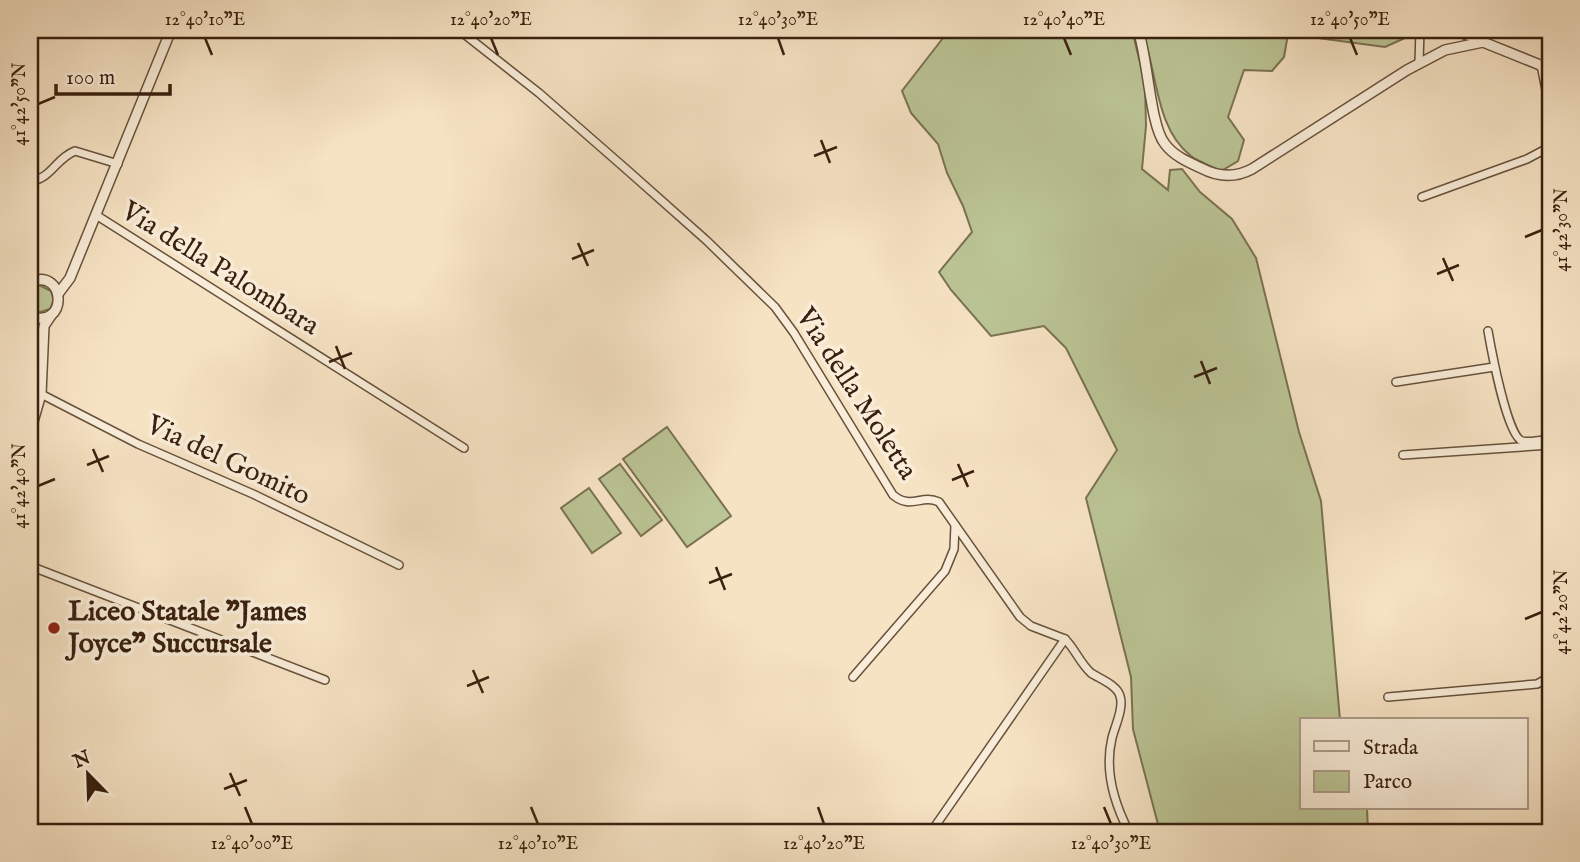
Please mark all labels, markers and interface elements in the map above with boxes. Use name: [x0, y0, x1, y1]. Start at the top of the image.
text: 12°40'10"E: [165, 9, 245, 32]
text: 12°40'20"E: [450, 9, 532, 32]
text: 12°40'30"E: [738, 9, 818, 32]
text: 12°40'40"E: [1023, 9, 1105, 32]
text: 12°40'50"E: [1310, 9, 1390, 32]
scale bar: [56, 52, 170, 96]
text: 41°42'50"N: [9, 62, 32, 146]
text: 100 m: [66, 65, 115, 92]
text: 41°42'30"N: [1551, 188, 1574, 272]
street label: Via della Palombara: [114, 193, 326, 344]
street label: Via della Moletta: [787, 301, 925, 487]
street label: Via del Gomito: [140, 407, 315, 514]
text: 41°42'40"N: [9, 443, 32, 529]
text: 41°42'20"N: [1551, 569, 1574, 655]
place label: Liceo Statale "James Joyce" Succursale: [64, 595, 307, 662]
marker: Liceo Statale "James Joyce" Succursale: [46, 620, 62, 636]
legend: [1300, 718, 1528, 810]
text: Strada: [1363, 735, 1419, 762]
north arrow: [52, 740, 122, 810]
text: N: [69, 746, 95, 775]
text: Parco: [1363, 769, 1412, 796]
text: 12°40'00"E: [211, 833, 293, 856]
text: 12°40'10"E: [498, 833, 578, 856]
text: 12°40'20"E: [783, 833, 865, 856]
text: 12°40'30"E: [1071, 833, 1151, 856]

